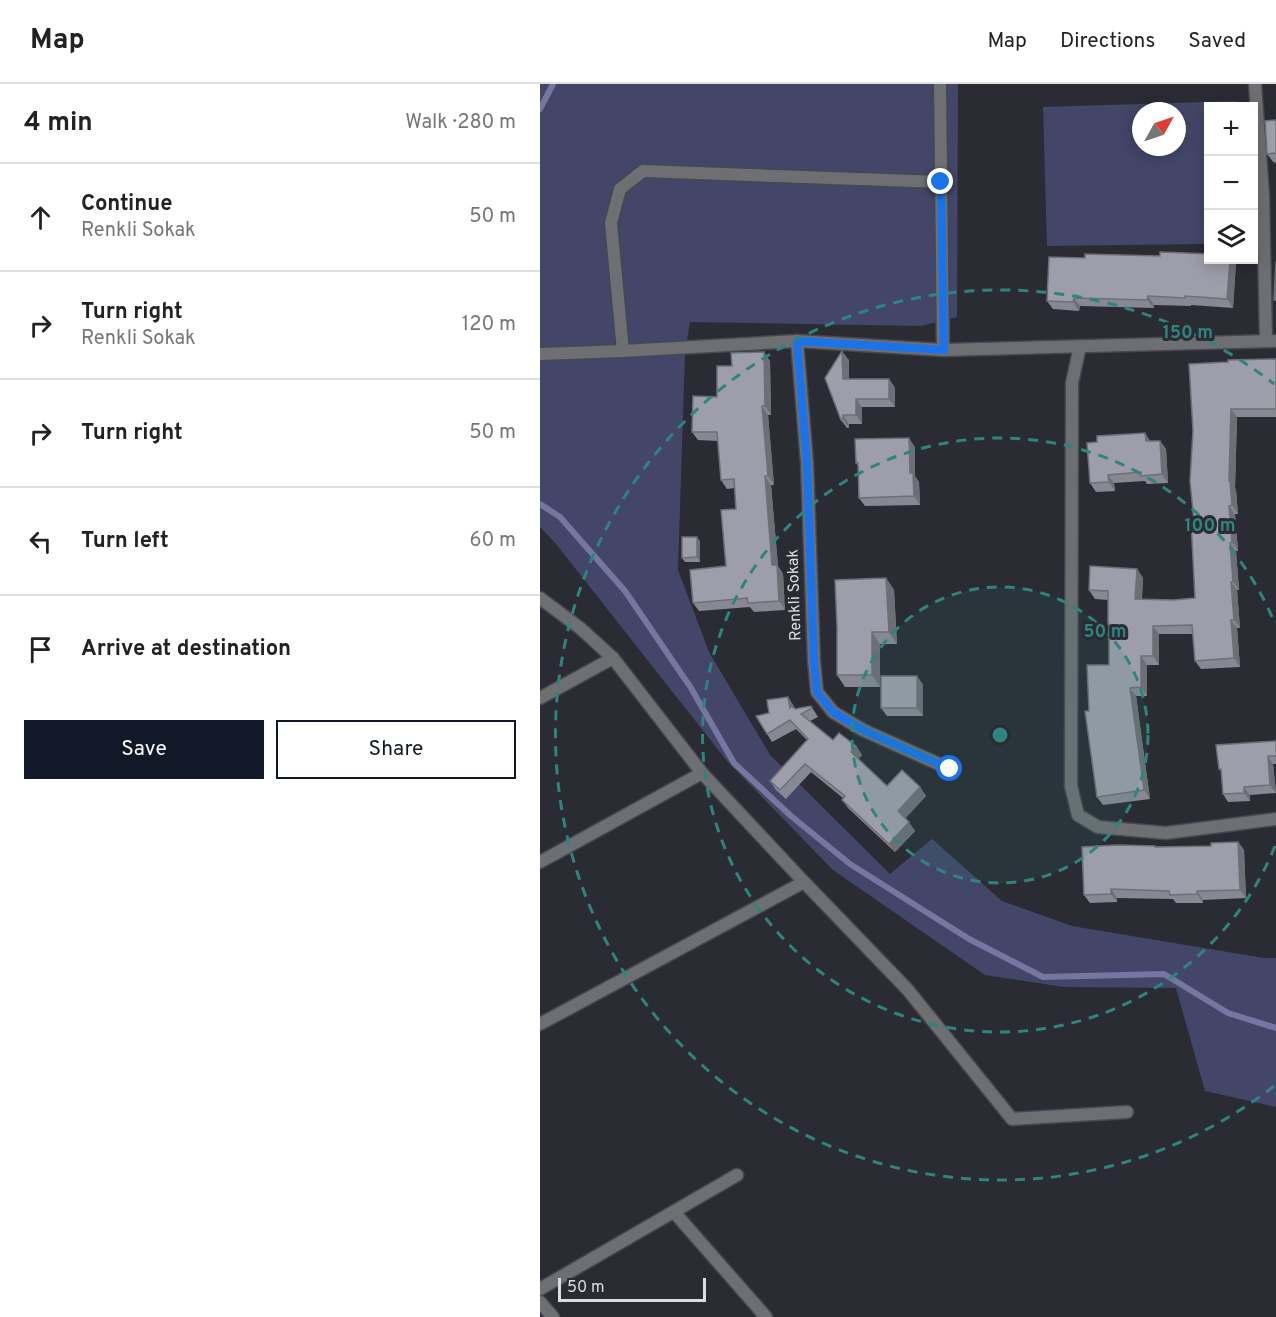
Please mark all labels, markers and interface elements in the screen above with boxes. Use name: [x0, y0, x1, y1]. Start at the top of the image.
text: Map: [30, 23, 85, 59]
text: Map: [987, 28, 1027, 55]
text: Directions: [1060, 28, 1155, 55]
text: Saved: [1188, 28, 1246, 55]
north arrow: [1132, 102, 1186, 156]
map controls: [1204, 102, 1258, 264]
button: +: [1204, 102, 1258, 156]
text: 4 min: [24, 107, 93, 140]
text: Walk · 280 m: [405, 110, 516, 136]
button: −: [1204, 156, 1258, 210]
route end: [927, 168, 953, 194]
text: Continue: [81, 191, 172, 218]
icon: ahead: [24, 201, 57, 234]
text: 50 m: [469, 204, 516, 230]
button: layers: [1204, 210, 1258, 264]
text: Renkli Sokak: [81, 218, 196, 244]
text: Turn right: [81, 299, 183, 326]
icon: right: [24, 309, 57, 342]
text: 120 m: [462, 312, 516, 338]
text: 150 m: [1163, 322, 1213, 345]
text: Renkli Sokak: [81, 326, 196, 352]
icon: right: [24, 417, 57, 450]
text: Turn right: [81, 420, 183, 447]
text: 50 m: [469, 420, 516, 446]
text: 100 m: [1184, 515, 1236, 538]
icon: left: [24, 525, 57, 558]
text: Turn left: [81, 528, 169, 555]
text: 60 m: [470, 528, 516, 554]
street label: Renkli Sokak: [783, 549, 807, 641]
text: 50 m: [1083, 621, 1127, 644]
icon: arrive: [24, 633, 57, 666]
text: Arrive at destination: [81, 636, 291, 663]
button: Save: [24, 720, 264, 779]
button: Share: [276, 720, 516, 779]
centre of rings: [990, 725, 1010, 745]
route start: [936, 755, 962, 781]
scale bar: [558, 1275, 706, 1302]
text: 50 m: [567, 1278, 605, 1298]

